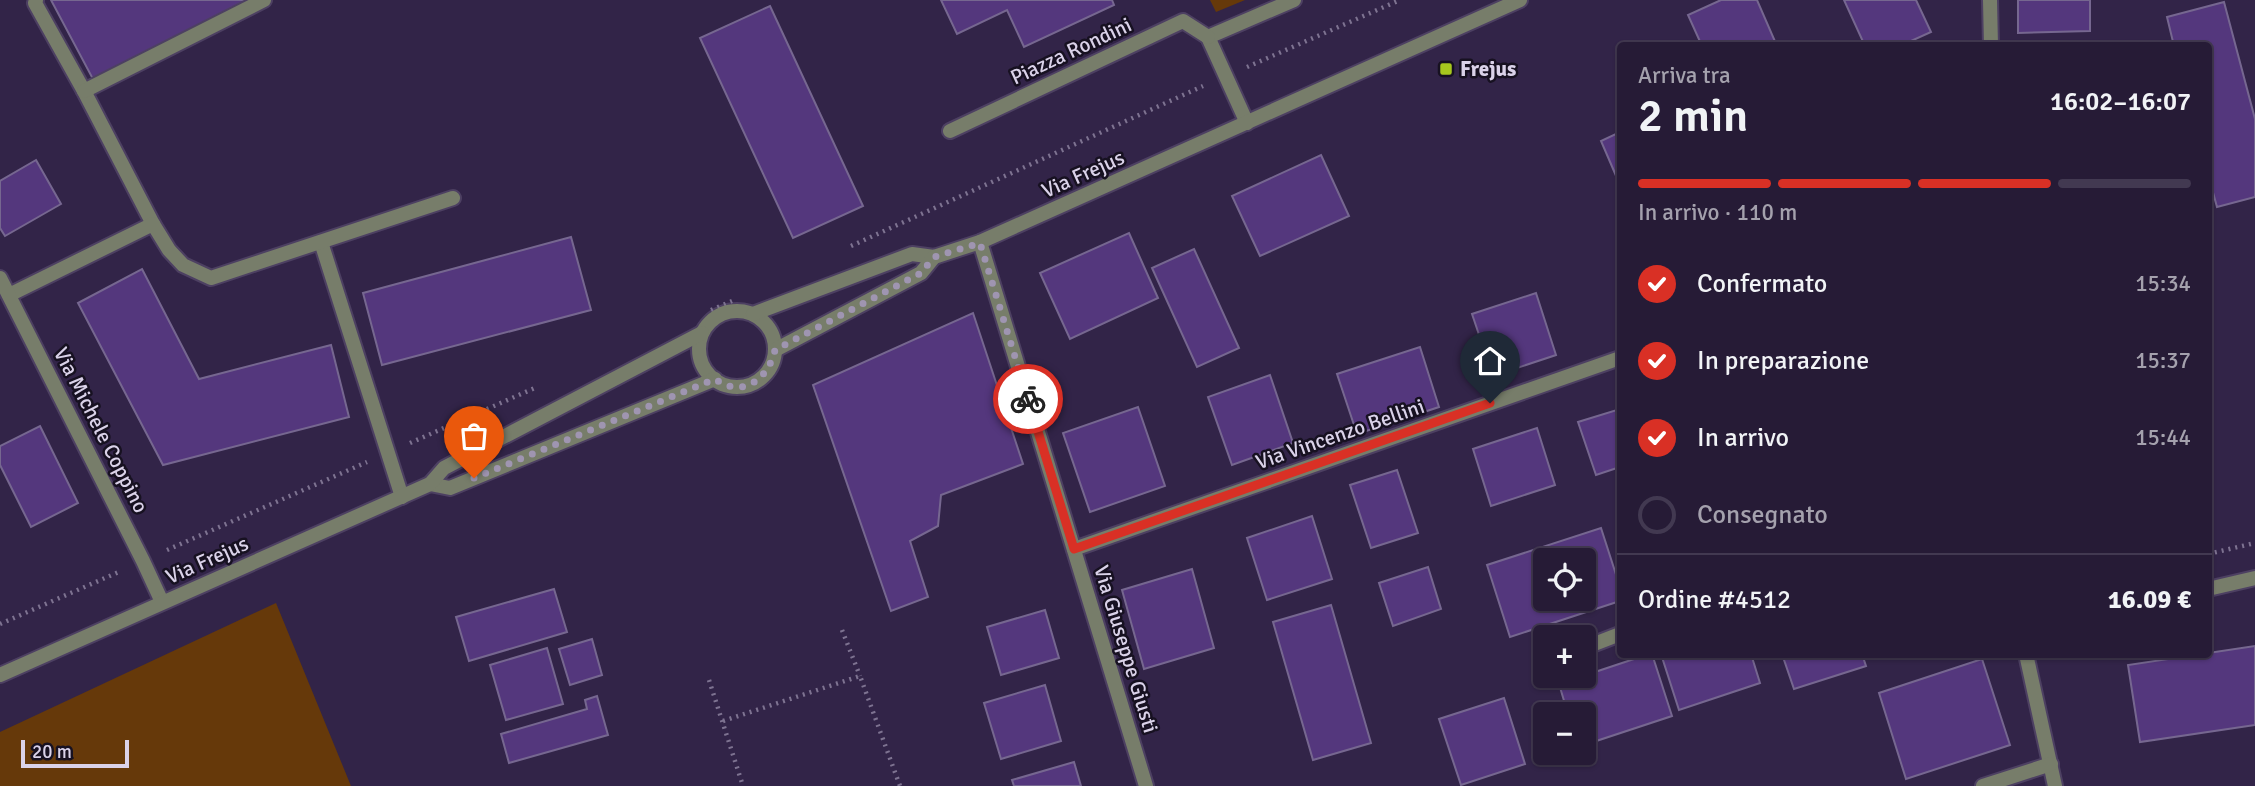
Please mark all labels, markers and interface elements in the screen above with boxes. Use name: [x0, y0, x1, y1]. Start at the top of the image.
street label: Piazza Rondini: [1006, 12, 1136, 90]
place label: Frejus: [1460, 56, 1516, 82]
marker: Frejus: [1438, 61, 1454, 77]
text: Arriva tra: [1638, 61, 1731, 90]
text: 16:02–16:07: [2050, 86, 2191, 118]
text: 2 min: [1638, 88, 1748, 144]
street label: Via Frejus: [1038, 144, 1128, 204]
text: In arrivo · 110 m: [1638, 198, 1797, 227]
icon: check: [1638, 265, 1676, 303]
text: Confermato: [1697, 268, 1827, 300]
text: 15:34: [2135, 269, 2191, 298]
pin: [1460, 331, 1520, 403]
icon: home: [1471, 342, 1509, 380]
icon: check: [1638, 342, 1676, 380]
street label: Via Michele Coppino: [48, 343, 154, 517]
text: In preparazione: [1697, 345, 1869, 377]
text: 15:37: [2135, 346, 2191, 375]
courier: [993, 364, 1063, 434]
icon: bike: [1009, 380, 1047, 418]
street label: Via Vincenzo Bellini: [1252, 393, 1428, 475]
pin: [444, 406, 504, 478]
icon: bag: [455, 417, 493, 455]
icon: check: [1638, 419, 1676, 457]
text: In arrivo: [1697, 422, 1789, 454]
text: 15:44: [2135, 423, 2191, 452]
text: Consegnato: [1697, 499, 1828, 531]
street label: Via Frejus: [162, 530, 252, 590]
map controls: [1533, 548, 1596, 765]
button: locate: [1533, 548, 1596, 611]
street label: Via Giuseppe Giusti: [1088, 562, 1164, 736]
text: Ordine #4512: [1638, 584, 1791, 616]
text: 16.09 €: [2108, 584, 2191, 616]
button: +: [1533, 625, 1596, 688]
button: −: [1533, 702, 1596, 765]
scale bar: [21, 737, 130, 769]
text: 20 m: [32, 740, 72, 764]

